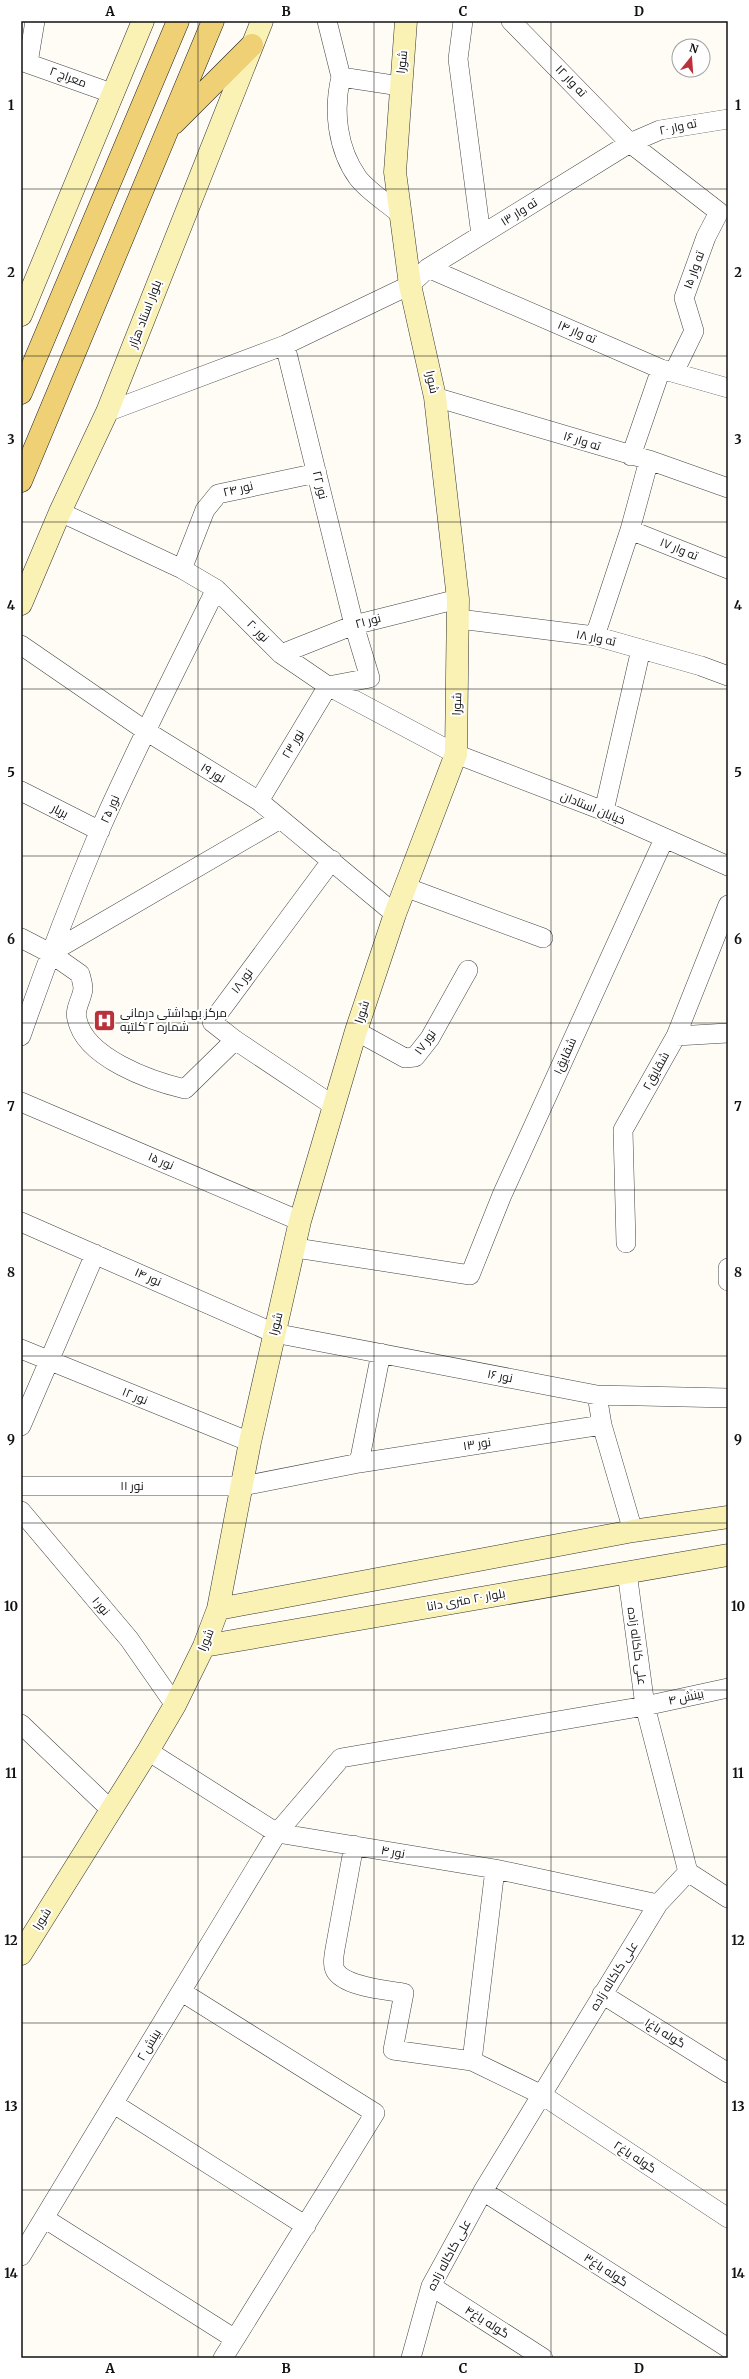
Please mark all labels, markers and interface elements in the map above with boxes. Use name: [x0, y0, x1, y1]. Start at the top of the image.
text: A: [104, 3, 115, 20]
text: B: [281, 3, 291, 20]
text: C: [459, 3, 468, 20]
text: D: [634, 3, 644, 20]
north arrow: [671, 38, 711, 78]
text: N: [688, 40, 700, 56]
street label: شورا: [393, 50, 410, 74]
street label: ته وار ۱۲: [552, 61, 591, 100]
street label: معراج ۲: [47, 63, 89, 91]
text: 1: [8, 97, 14, 114]
text: 1: [735, 97, 741, 114]
street label: ته وار ۲۰: [658, 115, 699, 138]
street label: ته وار ۱۳: [498, 194, 541, 229]
street label: ته وار ۱۵: [680, 248, 708, 291]
text: 2: [7, 264, 15, 281]
text: 2: [734, 264, 742, 281]
street label: بلوار استاد هژار: [124, 278, 164, 351]
street label: ته وار ۱۴: [556, 317, 599, 347]
street label: شورا: [423, 369, 442, 395]
street label: ته وار ۱۶: [562, 428, 603, 454]
text: 3: [7, 431, 15, 448]
text: 3: [734, 431, 742, 448]
street label: نور ۲۲: [310, 469, 331, 501]
street label: نور ۲۴: [221, 478, 254, 499]
street label: ته وار ۱۷: [658, 534, 701, 563]
text: 4: [7, 597, 16, 614]
text: 4: [734, 597, 743, 614]
street label: نور ۲۱: [353, 610, 382, 631]
street label: نور ۲۰: [244, 616, 273, 645]
street label: ته وار ۱۸: [575, 626, 618, 649]
street label: شورا: [449, 692, 464, 716]
street label: نور ۲۳: [278, 727, 307, 761]
street label: نور ۱۹: [198, 759, 228, 786]
text: 5: [7, 764, 15, 781]
text: 5: [734, 764, 742, 781]
street label: خیابان استادان: [559, 788, 628, 827]
street label: نور ۲۵: [97, 792, 122, 825]
street label: بریار: [48, 800, 71, 821]
text: 6: [7, 931, 15, 948]
text: 6: [734, 931, 742, 948]
street label: نور ۱۸: [227, 965, 256, 996]
street label: شورا: [351, 998, 372, 1025]
place label: مرکز بهداشتی درمانی شماره ۲ کلتپه: [120, 1005, 227, 1035]
hospital icon: مرکز بهداشتی درمانی شماره ۲ کلتپه: [92, 1007, 118, 1033]
street label: نور ۱۷: [410, 1026, 439, 1057]
street label: شقایق۱: [550, 1035, 579, 1077]
street label: شقایق۲: [639, 1049, 672, 1093]
text: 7: [7, 1098, 15, 1115]
text: 7: [734, 1098, 742, 1115]
street label: نور ۱۵: [146, 1148, 176, 1173]
text: 8: [7, 1264, 15, 1281]
street label: نور ۱۴: [132, 1264, 164, 1289]
text: 8: [734, 1264, 742, 1281]
street label: شورا: [265, 1311, 286, 1337]
street label: نور ۱۶: [486, 1366, 514, 1385]
street label: نور ۱۲: [120, 1384, 150, 1407]
text: 9: [7, 1431, 15, 1448]
text: 9: [734, 1431, 742, 1448]
street label: نور ۱۳: [462, 1434, 492, 1453]
street label: نور ۱۱: [120, 1478, 144, 1493]
street label: بلوار ۲۰ متری دانا: [425, 1585, 506, 1614]
street label: نور۱۰: [89, 1593, 114, 1618]
text: 10: [4, 1598, 18, 1615]
text: 10: [731, 1598, 745, 1615]
street label: علی کاکاله زاده: [625, 1606, 650, 1686]
street label: شورا: [194, 1626, 217, 1653]
street label: بینش ۴: [667, 1685, 705, 1708]
text: 11: [5, 1765, 17, 1782]
text: 11: [732, 1765, 744, 1782]
street label: نور ۴: [380, 1842, 406, 1861]
street label: شورا: [29, 1905, 54, 1933]
text: 12: [4, 1932, 18, 1949]
text: 12: [731, 1932, 745, 1949]
street label: علی کاکاله زاده: [586, 1938, 641, 2013]
street label: گوله باغ۱: [642, 2014, 688, 2052]
street label: بینش ۲: [133, 2026, 164, 2063]
text: 13: [4, 2098, 18, 2115]
text: 13: [731, 2098, 745, 2115]
street label: گوله باغ۲: [611, 2137, 659, 2177]
street label: علی کاکاله زاده: [423, 2217, 474, 2293]
street label: گوله باغ۳: [581, 2250, 631, 2290]
text: 14: [4, 2265, 19, 2282]
text: 14: [731, 2265, 746, 2282]
street label: گوله باغ۴: [462, 2302, 512, 2342]
text: A: [104, 2360, 115, 2377]
text: B: [281, 2360, 291, 2377]
text: C: [459, 2360, 468, 2377]
text: D: [634, 2360, 644, 2377]

